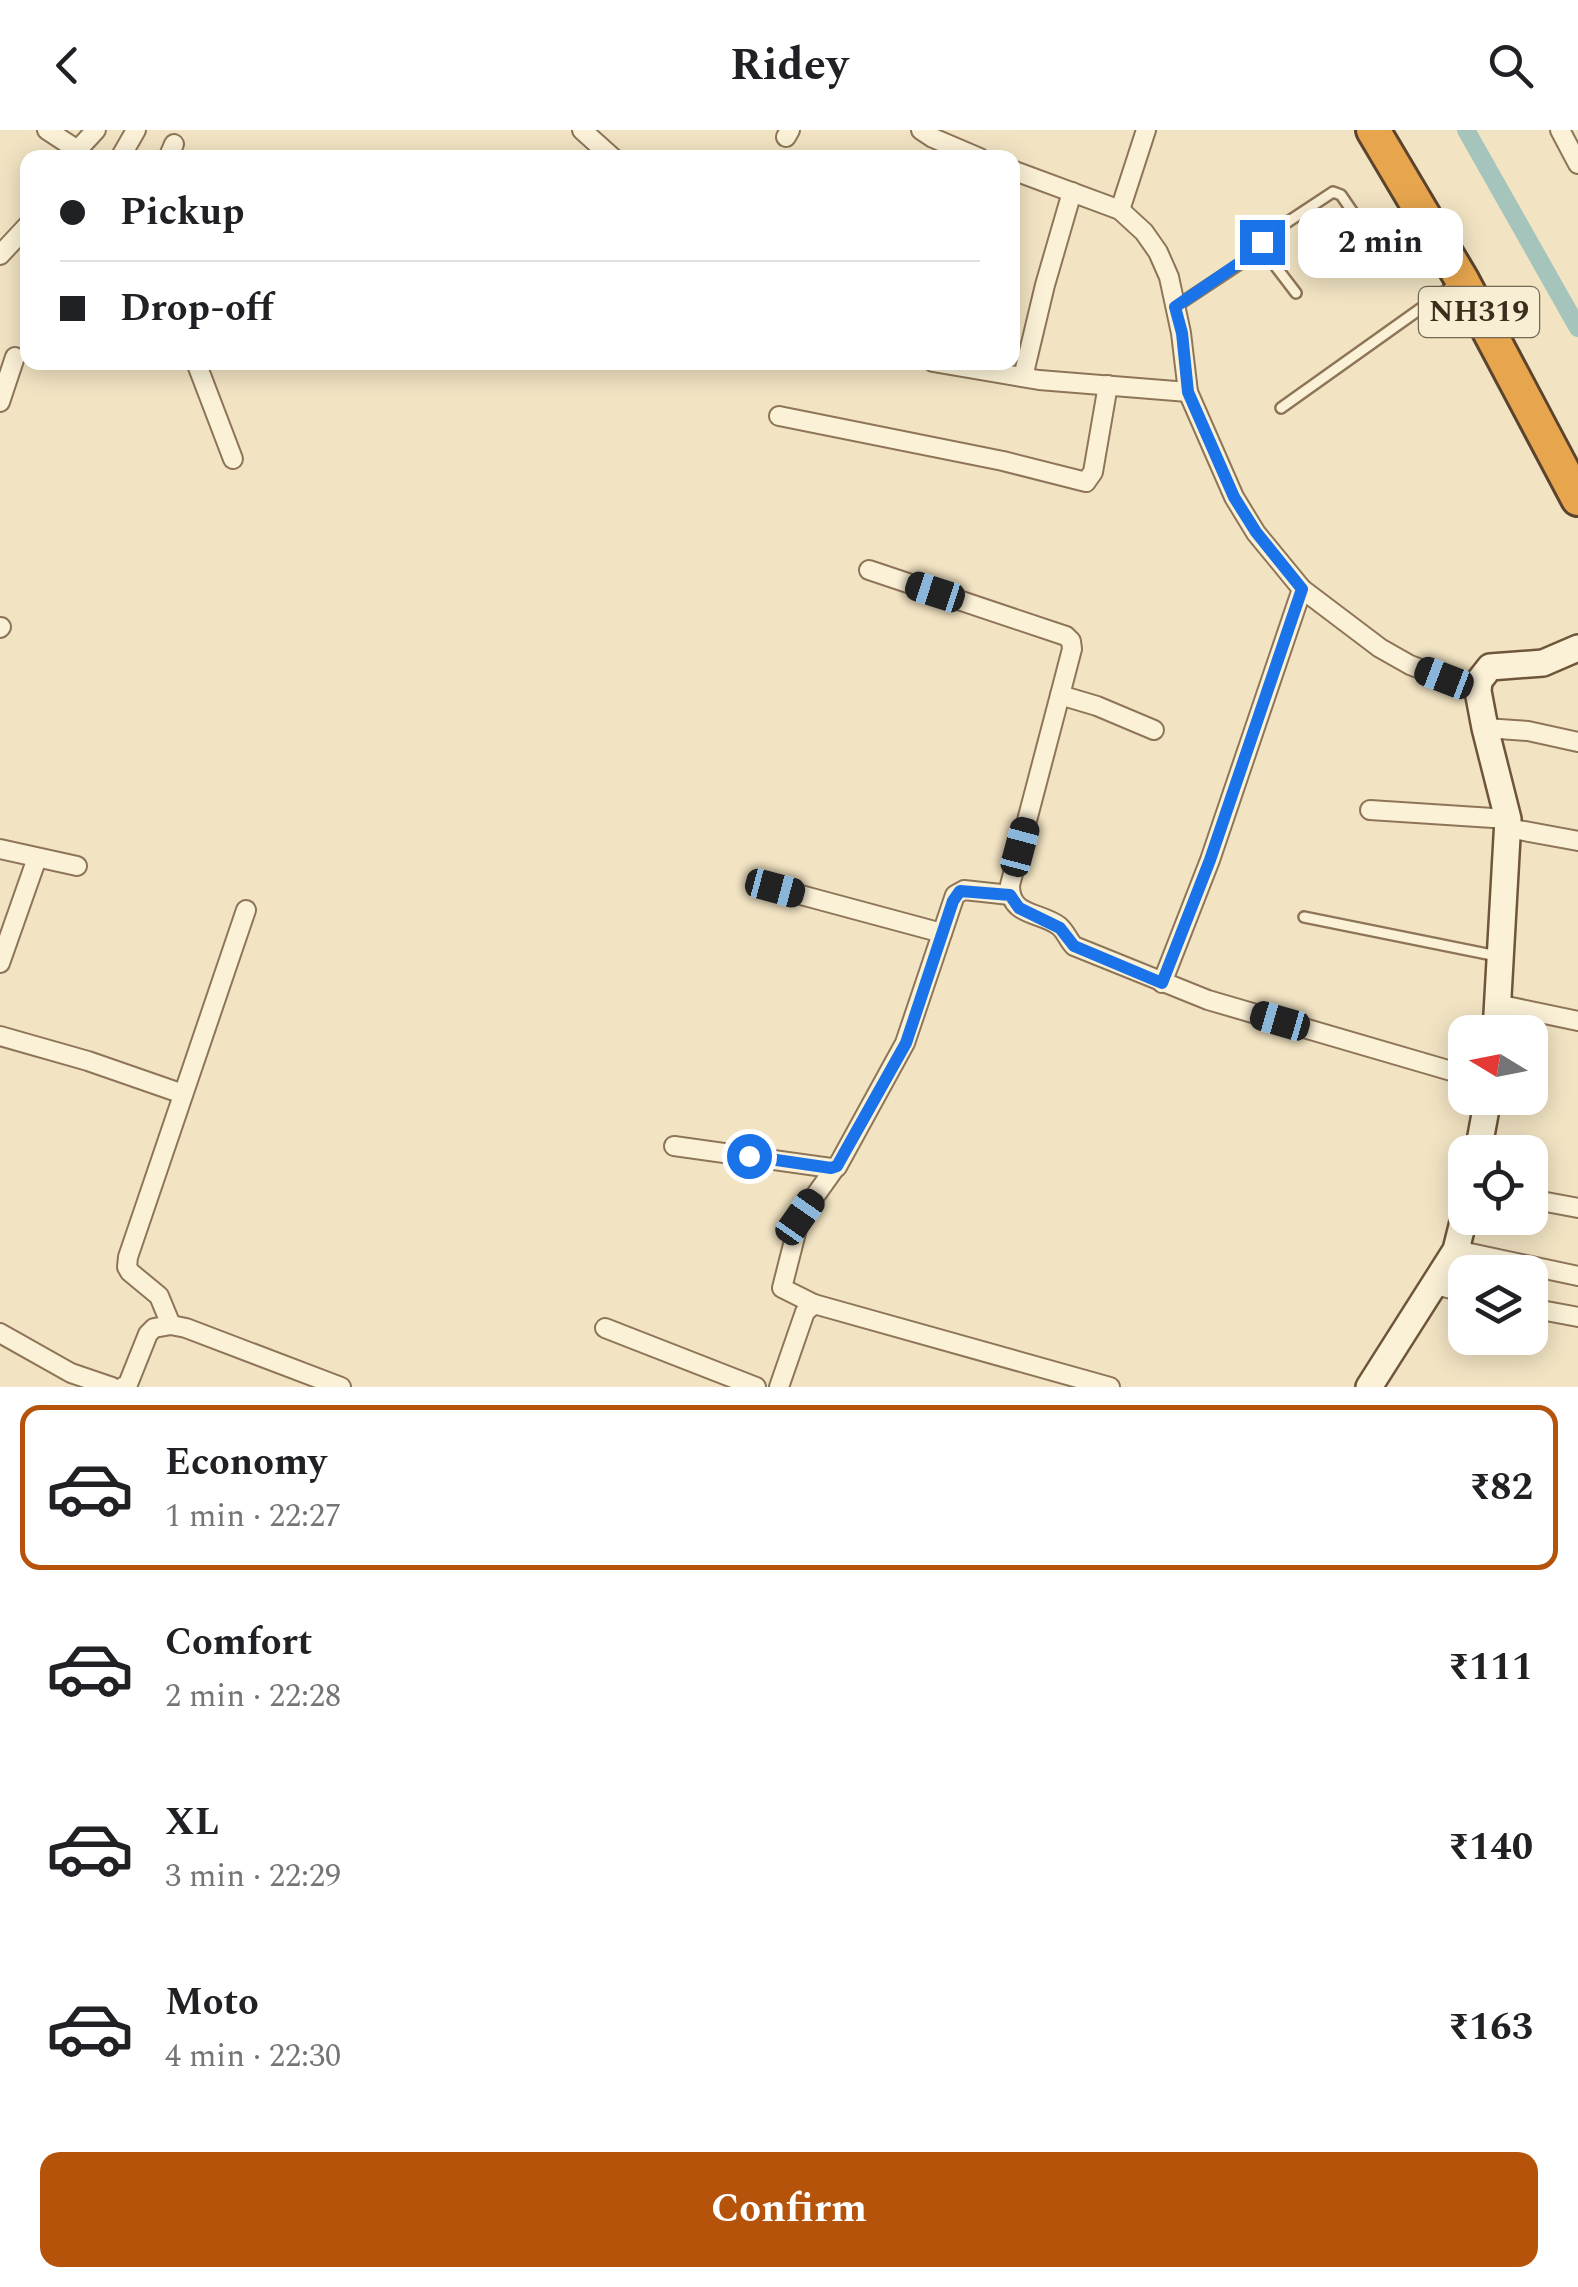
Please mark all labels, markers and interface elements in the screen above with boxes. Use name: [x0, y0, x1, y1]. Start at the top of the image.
text: Ridey: [730, 31, 848, 100]
icon: back: [40, 38, 95, 93]
icon: search: [1483, 38, 1538, 93]
text: Pickup: [120, 184, 244, 242]
callout: 2 min: [1297, 207, 1462, 277]
text: 2 min: [1338, 218, 1423, 267]
route end: [1240, 220, 1285, 265]
text: Drop-off: [120, 280, 274, 338]
road number: NH319: [1419, 287, 1539, 337]
car: [902, 568, 968, 616]
car: [1411, 653, 1477, 703]
car: [998, 814, 1042, 880]
car: [742, 866, 808, 910]
car: [1247, 998, 1313, 1044]
north arrow: [1448, 1015, 1548, 1115]
map controls: [1448, 1015, 1548, 1355]
route start: [727, 1134, 772, 1179]
button: locate: [1448, 1135, 1548, 1235]
car: [771, 1184, 829, 1250]
button: layers: [1448, 1255, 1548, 1355]
text: Economy: [165, 1434, 326, 1492]
icon: car: [45, 1443, 135, 1533]
text: ₹82: [1469, 1459, 1533, 1517]
text: 1 min · 22:27: [165, 1492, 341, 1541]
text: Comfort: [165, 1614, 312, 1672]
icon: car: [45, 1623, 135, 1713]
text: ₹111: [1448, 1639, 1533, 1697]
text: 2 min · 22:28: [165, 1672, 341, 1721]
text: XL: [165, 1794, 219, 1852]
icon: car: [45, 1803, 135, 1893]
text: ₹140: [1448, 1819, 1533, 1877]
text: 3 min · 22:29: [165, 1852, 341, 1901]
text: Moto: [165, 1974, 259, 2032]
icon: car: [45, 1983, 135, 2073]
text: ₹163: [1448, 1999, 1533, 2057]
text: 4 min · 22:30: [165, 2032, 341, 2081]
button: Confirm: [40, 2152, 1538, 2267]

